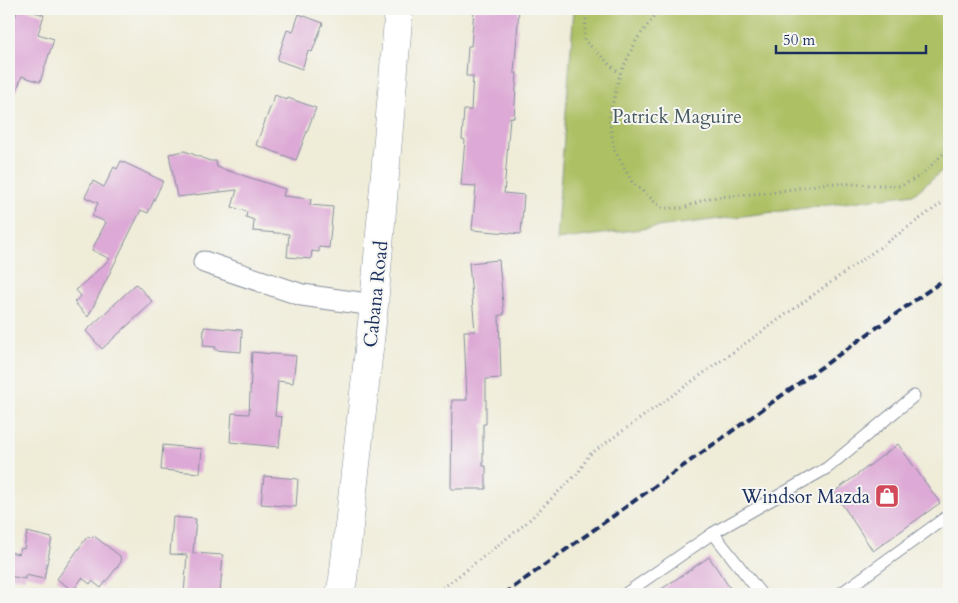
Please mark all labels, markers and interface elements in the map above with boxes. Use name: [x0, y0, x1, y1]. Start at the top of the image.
scale bar: [776, 22, 926, 54]
text: 50 m: [783, 30, 815, 50]
park label: Patrick Maguire: [612, 104, 742, 130]
street label: Cabana Road: [357, 240, 395, 349]
shop icon: Windsor Mazda: [874, 483, 900, 509]
place label: Windsor Mazda: [740, 484, 870, 510]

